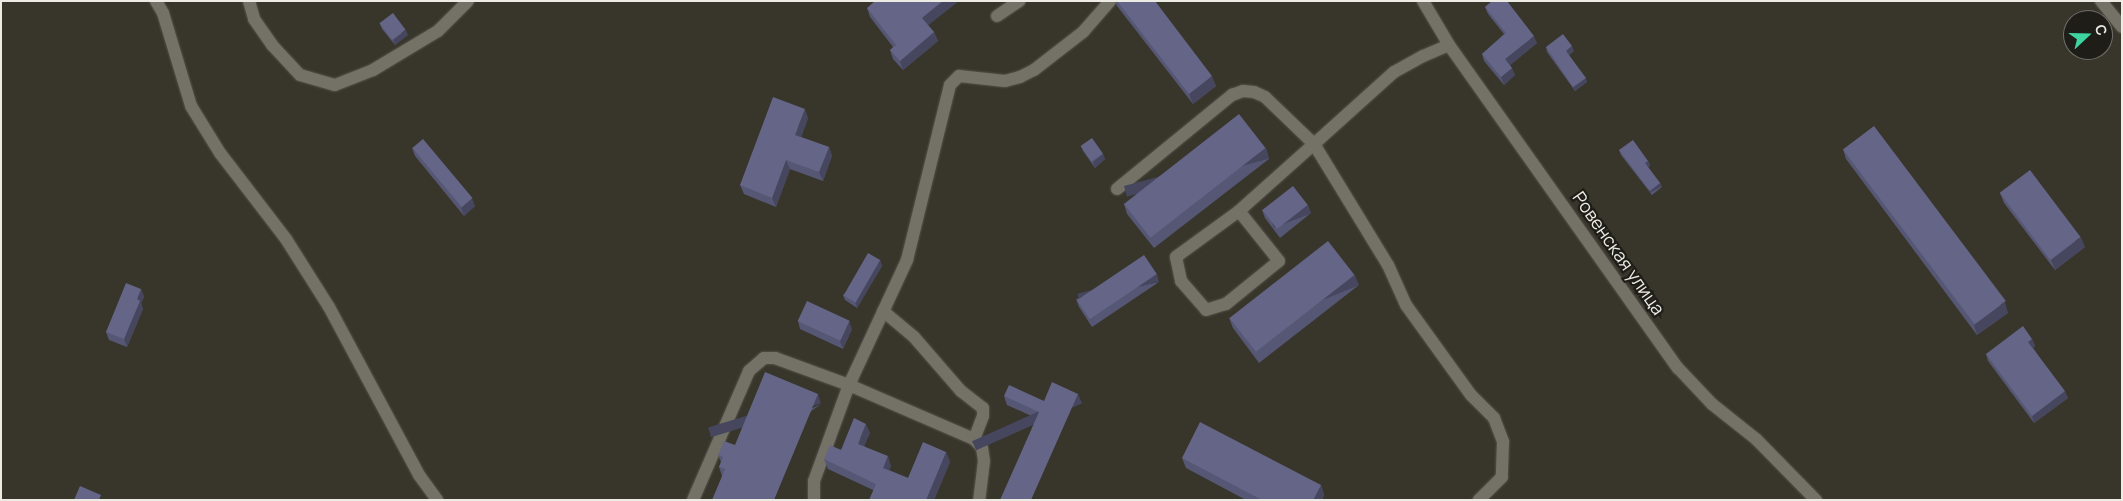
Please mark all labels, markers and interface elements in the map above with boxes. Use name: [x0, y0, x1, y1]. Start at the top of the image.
north arrow: [2063, 10, 2113, 60]
text: С: [2091, 22, 2112, 38]
street label: Ровенская улица: [1568, 187, 1670, 319]

